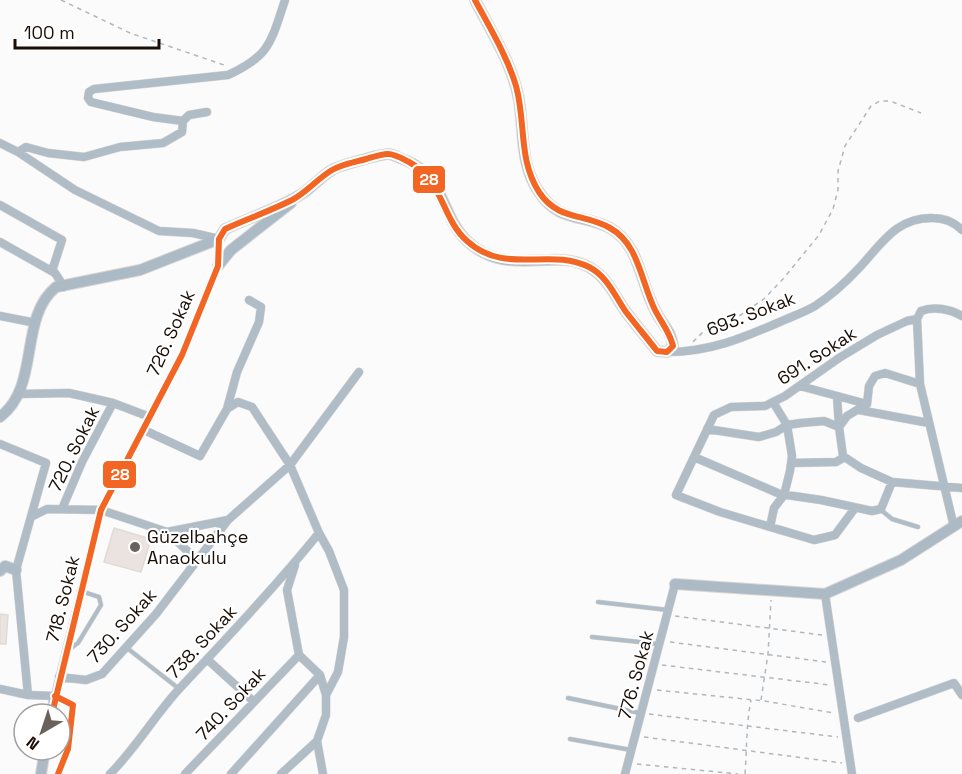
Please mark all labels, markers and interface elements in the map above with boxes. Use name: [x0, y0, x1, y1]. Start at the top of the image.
scale bar: [15, 12, 159, 50]
text: 100 m: [24, 21, 75, 44]
line badge: 28: [412, 165, 446, 194]
text: 28: [419, 169, 439, 190]
street label: 726. Sokak: [141, 286, 200, 380]
street label: 693. Sokak: [703, 286, 799, 341]
street label: 691. Sokak: [773, 321, 861, 390]
street label: 720. Sokak: [43, 402, 104, 495]
line badge: 28: [102, 460, 137, 489]
text: 28: [110, 464, 130, 485]
place label: Güzelbahçe Anaokulu: [147, 525, 248, 569]
marker: Güzelbahçe Anaokulu: [128, 540, 142, 554]
street label: 718. Sokak: [41, 553, 85, 645]
street label: 730. Sokak: [82, 583, 161, 668]
street label: 738. Sokak: [162, 600, 242, 683]
street label: 776. Sokak: [613, 627, 659, 722]
street label: 740. Sokak: [191, 662, 271, 745]
north arrow: [12, 702, 72, 762]
text: N: [22, 732, 44, 755]

